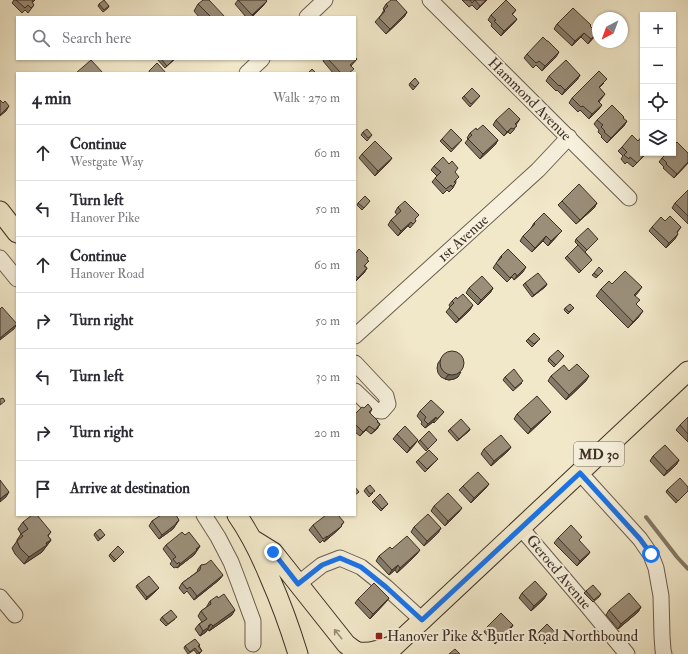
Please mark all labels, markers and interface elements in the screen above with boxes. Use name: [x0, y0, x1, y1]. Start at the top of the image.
north arrow: [592, 12, 628, 48]
map controls: [640, 12, 676, 156]
button: +: [640, 12, 676, 48]
search box: [16, 16, 356, 60]
icon: search: [30, 27, 52, 49]
text: Search here: [62, 29, 131, 48]
button: −: [640, 48, 676, 84]
street label: Hammond Avenue: [484, 54, 575, 145]
button: locate: [640, 84, 676, 120]
text: 4 min: [32, 88, 71, 109]
text: Walk · 270 m: [273, 90, 340, 106]
button: layers: [640, 120, 676, 156]
text: Continue: [70, 135, 126, 154]
icon: ahead: [32, 142, 54, 164]
text: 60 m: [314, 145, 340, 161]
text: Westgate Way: [70, 154, 143, 170]
text: Turn left: [70, 191, 124, 210]
icon: left: [32, 198, 54, 220]
text: 50 m: [315, 201, 340, 217]
text: Hanover Pike: [70, 210, 140, 226]
street label: 1st Avenue: [434, 211, 493, 266]
text: Continue: [70, 247, 126, 266]
icon: ahead: [32, 254, 54, 276]
text: 60 m: [314, 257, 340, 273]
text: Hanover Road: [70, 266, 145, 282]
icon: right: [32, 310, 54, 332]
text: Turn right: [70, 311, 133, 330]
text: 50 m: [315, 313, 340, 329]
icon: left: [32, 366, 54, 388]
text: Turn left: [70, 367, 124, 386]
text: 30 m: [316, 369, 340, 385]
icon: right: [32, 422, 54, 444]
text: Turn right: [70, 423, 133, 442]
text: 20 m: [314, 425, 340, 441]
road number: MD 30: [574, 442, 624, 466]
icon: arrive: [32, 478, 54, 500]
text: Arrive at destination: [70, 479, 190, 498]
street label: Geroed Avenue: [522, 531, 595, 614]
route end: [264, 543, 282, 561]
route start: [642, 545, 660, 563]
place label: Hanover Pike & Butler Road Northbound: [387, 627, 639, 646]
one-way arrow: [333, 629, 342, 640]
marker: Hanover Pike & Butler Road Northbound: [374, 631, 384, 641]

